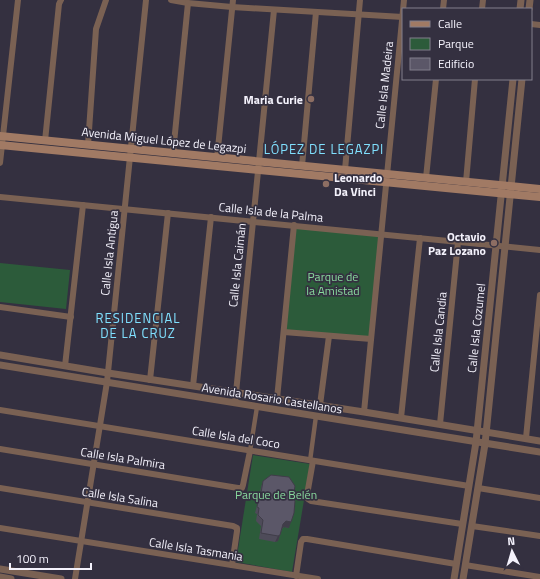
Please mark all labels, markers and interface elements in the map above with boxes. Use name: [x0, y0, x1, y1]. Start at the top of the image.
legend: [402, 8, 532, 80]
text: Calle: [438, 14, 462, 33]
text: Parque: [438, 34, 474, 53]
street label: Calle Isla Madeira: [370, 40, 398, 130]
text: Edificio: [438, 54, 474, 73]
place label: Maria Curie: [243, 90, 303, 109]
marker: Maria Curie: [306, 94, 316, 104]
street label: Avenida Miguel López de Legazpi: [81, 122, 247, 158]
district label: LÓPEZ DE LEGAZPI: [264, 139, 384, 159]
place label: Leonardo Da Vinci: [334, 168, 382, 201]
marker: Leonardo Da Vinci: [321, 179, 331, 189]
street label: Calle Isla de la Palma: [218, 197, 324, 227]
street label: Calle Isla Antigua: [95, 209, 123, 297]
street label: Calle Isla Caimán: [223, 222, 251, 308]
place label: Octavio Paz Lozano: [428, 227, 486, 260]
marker: Octavio Paz Lozano: [489, 238, 499, 248]
park label: Parque de la Amistad: [306, 267, 360, 300]
street label: Calle Isla Cozumel: [462, 282, 490, 374]
street label: Calle Isla Candia: [424, 291, 452, 373]
district label: RESIDENCIAL DE LA CRUZ: [95, 308, 181, 343]
street label: Avenida Rosario Castellanos: [200, 378, 344, 419]
street label: Calle Isla del Coco: [191, 421, 281, 453]
street label: Calle Isla Palmira: [79, 442, 167, 474]
street label: Calle Isla Salina: [80, 482, 160, 512]
park label: Parque de Belén: [235, 485, 317, 504]
north arrow: [492, 531, 532, 571]
street label: Calle Isla Tasmania: [148, 532, 244, 566]
text: N: [507, 533, 516, 549]
scale bar: [10, 545, 91, 571]
text: 100 m: [16, 549, 49, 568]

